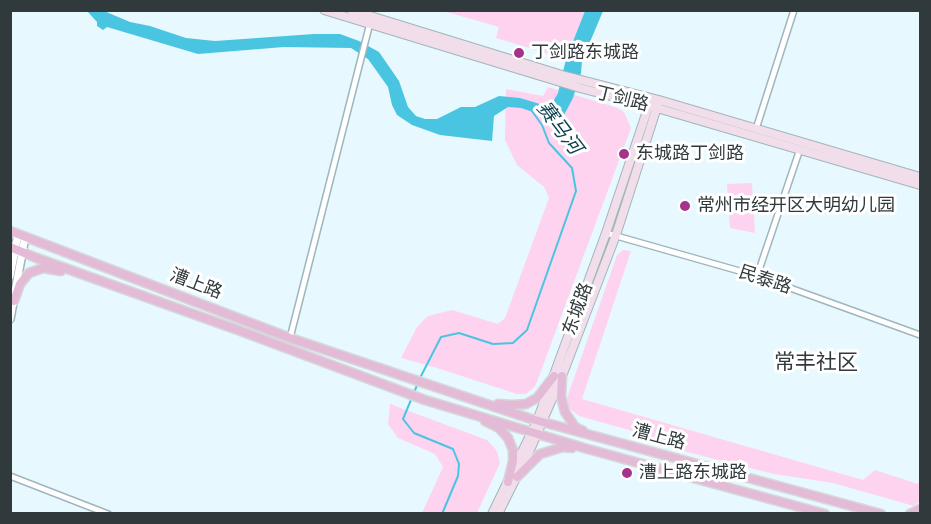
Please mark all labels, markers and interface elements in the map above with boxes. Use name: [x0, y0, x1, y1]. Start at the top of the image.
place label: 丁剑路东城路: [531, 42, 639, 64]
marker: 丁剑路东城路: [512, 46, 526, 60]
street label: 丁剑路: [593, 82, 651, 116]
water label: 赛马河: [531, 97, 587, 159]
place label: 东城路丁剑路: [636, 143, 744, 165]
marker: 东城路丁剑路: [617, 147, 631, 161]
place label: 常州市经开区大明幼儿园: [697, 195, 895, 217]
marker: 常州市经开区大明幼儿园: [678, 199, 692, 213]
street label: 民泰路: [736, 261, 794, 299]
street label: 漕上路: [167, 264, 225, 304]
street label: 东城路: [559, 280, 597, 338]
district label: 常丰社区: [774, 350, 858, 376]
street label: 漕上路: [630, 420, 688, 454]
place label: 漕上路东城路: [639, 462, 747, 484]
marker: 漕上路东城路: [620, 466, 634, 480]

